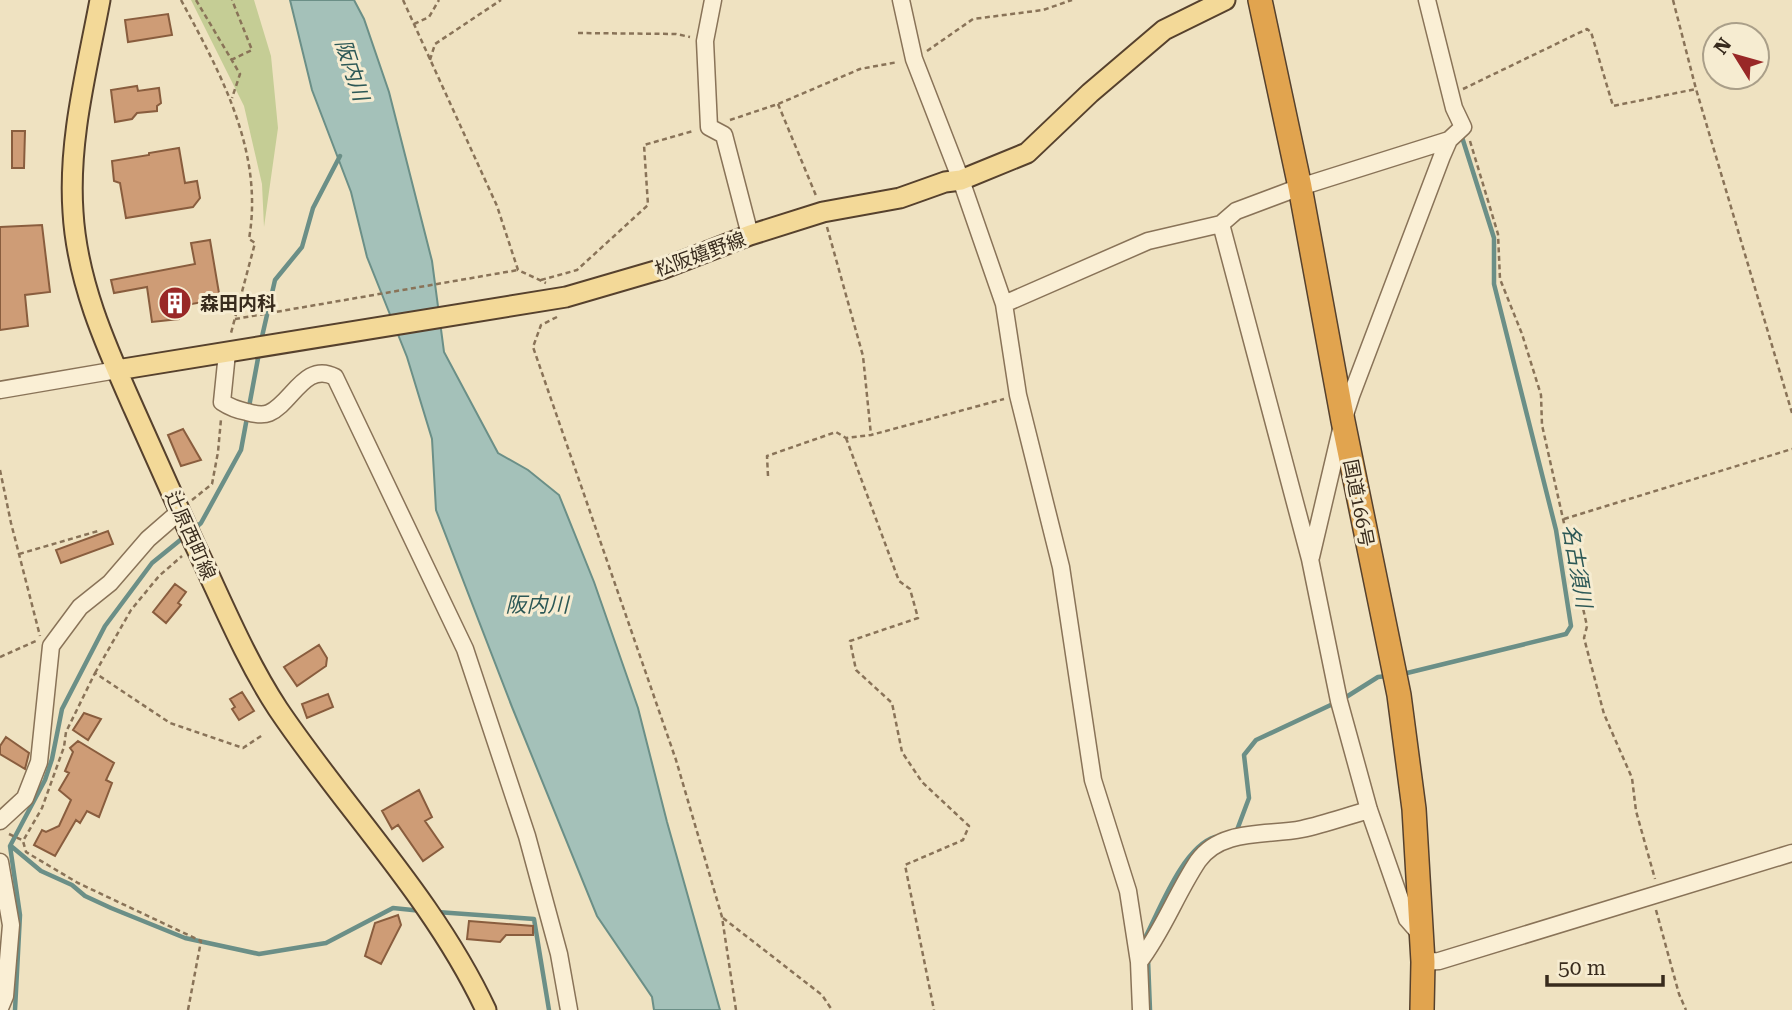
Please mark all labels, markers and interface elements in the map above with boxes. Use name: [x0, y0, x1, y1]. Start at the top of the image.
north arrow: [1701, 21, 1771, 91]
text: N: [1709, 33, 1737, 59]
water label: 阪内川: [331, 36, 374, 106]
street label: 松阪嬉野線: [652, 227, 749, 282]
building icon: 森田内科: [156, 284, 194, 322]
place label: 森田内科: [200, 292, 276, 315]
street label: 国道166号: [1339, 457, 1378, 549]
street label: 辻原西町線: [161, 487, 220, 583]
water label: 名古須川: [1558, 523, 1596, 611]
water label: 阪内川: [506, 593, 570, 617]
scale bar: [1547, 944, 1662, 988]
text: 50 m: [1558, 956, 1606, 980]

